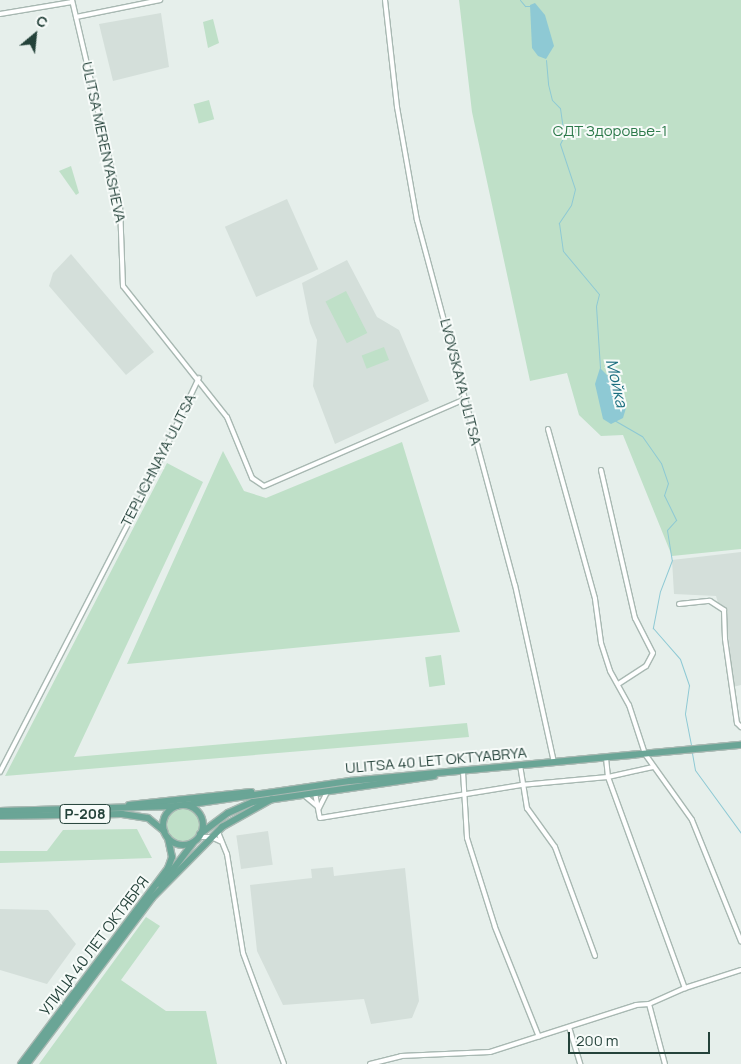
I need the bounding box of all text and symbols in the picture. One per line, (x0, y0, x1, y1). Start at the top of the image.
north arrow (10, 10, 60, 60)
text: С (33, 10, 51, 32)
street label: ULITSA MERENYASHEVA (78, 60, 130, 224)
park label: СДТ Здоровье-1 (553, 122, 667, 140)
street label: LVOVSKAYA ULITSA (437, 317, 485, 447)
water label: Мойка (602, 357, 632, 409)
street label: TEPLICHNAYA ULITSA (117, 391, 199, 529)
street label: ULITSA 40 LET OKTYABRYA (344, 743, 528, 777)
road number: Р-208 (59, 802, 111, 826)
street label: УЛИЦА 40 ЛЕТ ОКТЯБРЯ (36, 873, 152, 1019)
scale bar (571, 1022, 714, 1054)
text: 200 m (576, 1030, 619, 1051)

